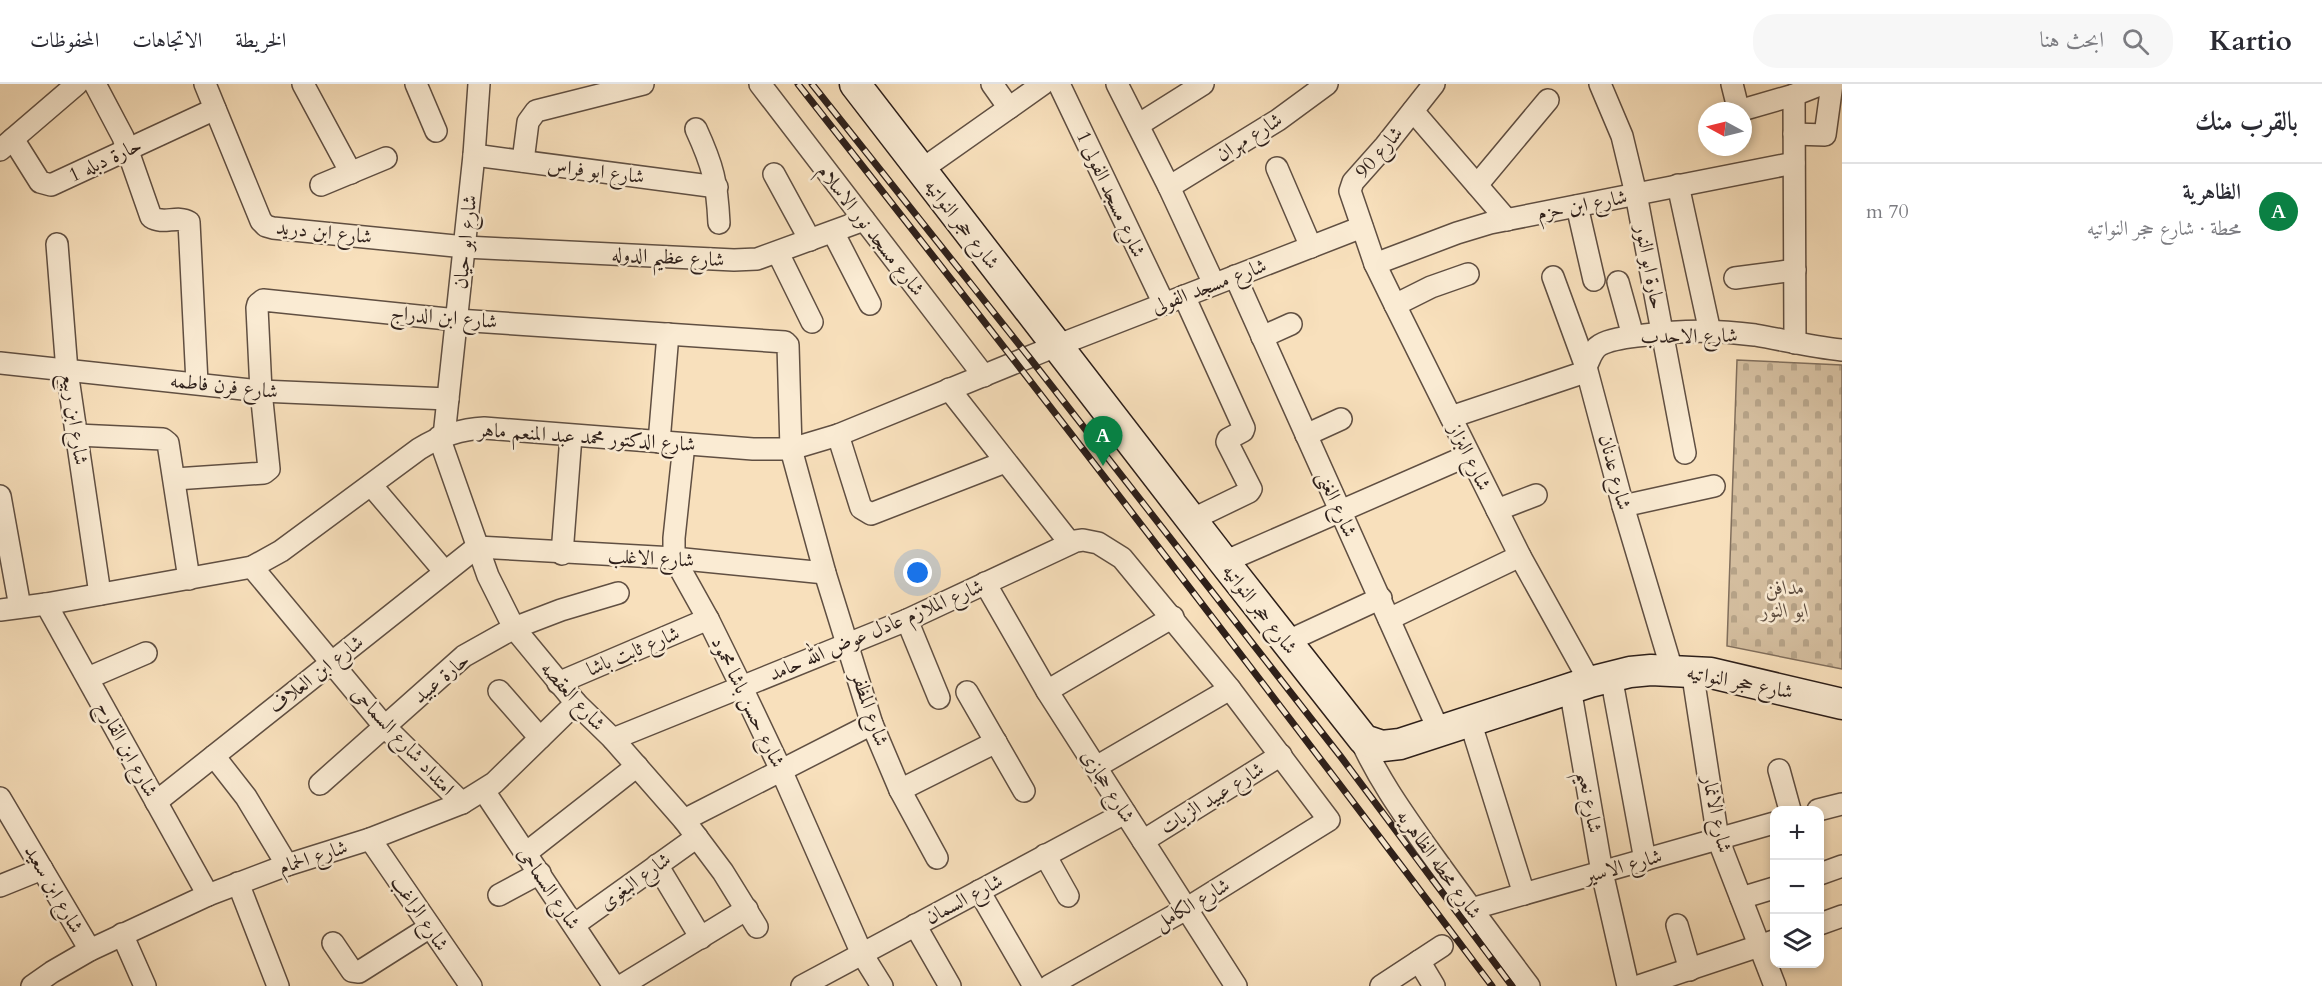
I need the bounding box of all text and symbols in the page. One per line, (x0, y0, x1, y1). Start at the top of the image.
search box (1753, 14, 2173, 68)
text: Kartio (2209, 22, 2292, 60)
text: ابحث هنا (2039, 25, 2104, 55)
icon: search (2119, 25, 2152, 58)
text: المحفوظات (30, 26, 99, 55)
text: الاتجاهات (132, 26, 202, 55)
text: الخريطة (235, 26, 286, 55)
north arrow (1698, 102, 1752, 156)
text: بالقرب منك (2195, 104, 2298, 139)
street label: شارع مهران (1211, 106, 1289, 171)
street label: شارع 90 (1349, 120, 1412, 186)
street label: شارع مسجد الفولى 1 (1066, 126, 1152, 263)
street label: حارة دبله 1 (64, 131, 146, 189)
street label: شارع ابو فراس (546, 152, 646, 194)
street label: شارع مسجد نور الاسلام (808, 159, 931, 304)
street label: شارع حجر النواتيه (915, 173, 1006, 277)
text: الظاهرية (2183, 177, 2241, 207)
street label: شارع ابن حزم (1535, 183, 1630, 231)
street label: شارع ابو حيان (447, 194, 487, 291)
text: 70 m (1866, 198, 1909, 225)
text: A (2271, 198, 2286, 225)
street label: شارع ابن دريد (274, 214, 373, 254)
text: محطة · شارع حجر النواتيه (2087, 215, 2241, 242)
street label: حارة ابو النور (1628, 221, 1671, 312)
street label: شارع عظيم الدوله (611, 241, 725, 279)
street label: شارع مسجد الفولى (1148, 252, 1272, 324)
street label: شارع ابن الدراج (389, 299, 499, 339)
street label: شارع الاحدب (1640, 322, 1738, 354)
street label: شارع فرن فاطمه (168, 367, 279, 409)
street label: شارع ابن ربيع (51, 371, 95, 467)
street label: شارع الدكتور محمد عبد المنعم ماهر (475, 416, 697, 463)
pin: A (1084, 416, 1122, 466)
street label: شارع البزاز (1438, 417, 1498, 497)
street label: شارع عدنان (1588, 431, 1638, 514)
street label: شارع الغنى (1307, 467, 1364, 543)
street label: شارع الاغلب (607, 542, 695, 578)
your location (903, 558, 932, 587)
street label: شارع حجر النواتيه (1213, 558, 1304, 662)
street label: شارع الملازم عادل عوض الله حامد (764, 571, 989, 691)
park label: مدافن ابو النور (1759, 574, 1809, 624)
street label: شارع ثابت باشا (582, 619, 685, 686)
street label: شارع ابن العلاف (263, 628, 371, 723)
street label: شارع حسن باشا محمود (701, 632, 791, 774)
street label: حارة عبيد (407, 646, 475, 710)
street label: شارع العقصه (532, 655, 611, 739)
street label: شارع حجر النواتيه (1684, 658, 1795, 709)
street label: شارع المظفر (840, 666, 895, 751)
street label: امتداد شارع السماحى (342, 681, 461, 804)
street label: شارع ابن القارح (86, 696, 164, 804)
street label: شارع حجازى (1071, 744, 1141, 830)
street label: شارع عبيد الزيات (1155, 755, 1271, 844)
street label: شارع نعيم (1565, 769, 1609, 836)
street label: شارع الانمار (1691, 771, 1738, 856)
street label: شارع محطه الظاهريه (1387, 804, 1488, 927)
map controls (1770, 806, 1824, 968)
button: + (1770, 806, 1824, 860)
street label: شارع الحمام (275, 833, 352, 885)
street label: شارع ابن سعيد (14, 840, 90, 940)
street label: شارع السماحى (508, 841, 587, 937)
street label: شارع الاسير (1579, 842, 1666, 894)
street label: شارع البغوى (594, 846, 679, 919)
button: − (1770, 860, 1824, 914)
street label: شارع السمان (920, 867, 1010, 934)
street label: شارع الراغب (381, 870, 455, 958)
street label: شارع الكامل (1149, 872, 1237, 940)
button: layers (1770, 914, 1824, 968)

